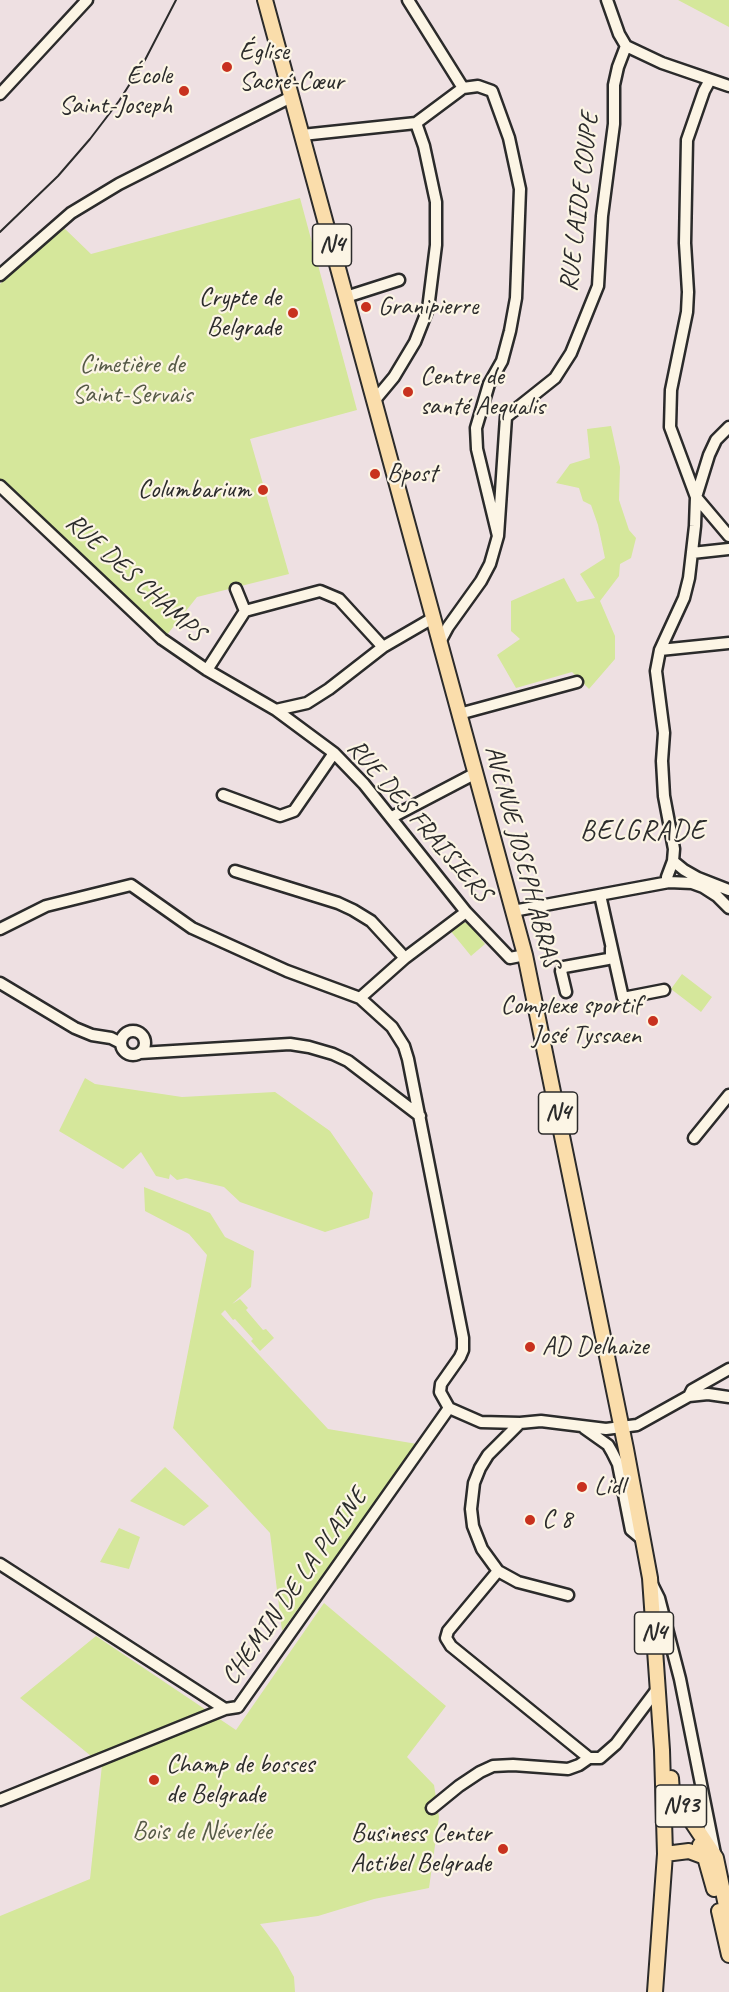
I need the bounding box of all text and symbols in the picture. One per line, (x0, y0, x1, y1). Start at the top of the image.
place label: Église Sacré-Cœur (239, 36, 344, 98)
place label: École Saint-Joseph (59, 60, 172, 122)
marker: Église Sacré-Cœur (220, 60, 234, 74)
marker: École Saint-Joseph (177, 84, 191, 98)
street label: RUE LAIDE COUPE (554, 111, 606, 293)
road number: N4 (312, 224, 352, 266)
place label: Crypte de Belgrade (199, 282, 281, 344)
place label: Granipierre (378, 291, 478, 323)
marker: Granipierre (359, 300, 373, 314)
marker: Crypte de Belgrade (286, 306, 300, 320)
park label: Cimetière de Saint-Servais (72, 349, 192, 410)
place label: Centre de santé Aequalis (420, 361, 545, 422)
marker: Centre de santé Aequalis (401, 385, 415, 399)
place label: Bpost (387, 458, 437, 490)
marker: Bpost (368, 467, 382, 481)
place label: Columbarium (138, 474, 251, 506)
marker: Columbarium (256, 483, 270, 497)
street label: RUE DES CHAMPS (59, 507, 211, 649)
street label: RUE DES FRAISIERS (340, 733, 498, 909)
street label: AVENUE JOSEPH ABRAS (477, 742, 567, 972)
district label: BELGRADE (579, 815, 707, 849)
place label: Complexe sportif José Tyssaen (500, 990, 641, 1052)
marker: Complexe sportif José Tyssaen (646, 1014, 660, 1028)
road number: N4 (538, 1092, 578, 1134)
place label: AD Delhaize (542, 1331, 648, 1363)
marker: AD Delhaize (523, 1340, 537, 1354)
place label: Lidl (594, 1471, 625, 1503)
marker: Lidl (575, 1480, 589, 1494)
street label: CHEMIN DE LA PLAINE (215, 1483, 375, 1691)
place label: C 8 (542, 1504, 572, 1536)
marker: C 8 (523, 1513, 537, 1527)
road number: N4 (634, 1612, 674, 1654)
place label: Champ de bosses de Belgrade (166, 1749, 314, 1810)
marker: Champ de bosses de Belgrade (147, 1773, 161, 1787)
road number: N93 (656, 1785, 706, 1827)
park label: Bois de Néverlée (132, 1816, 272, 1848)
place label: Business Center Actibel Belgrade (350, 1818, 491, 1880)
marker: Business Center Actibel Belgrade (496, 1842, 510, 1856)

